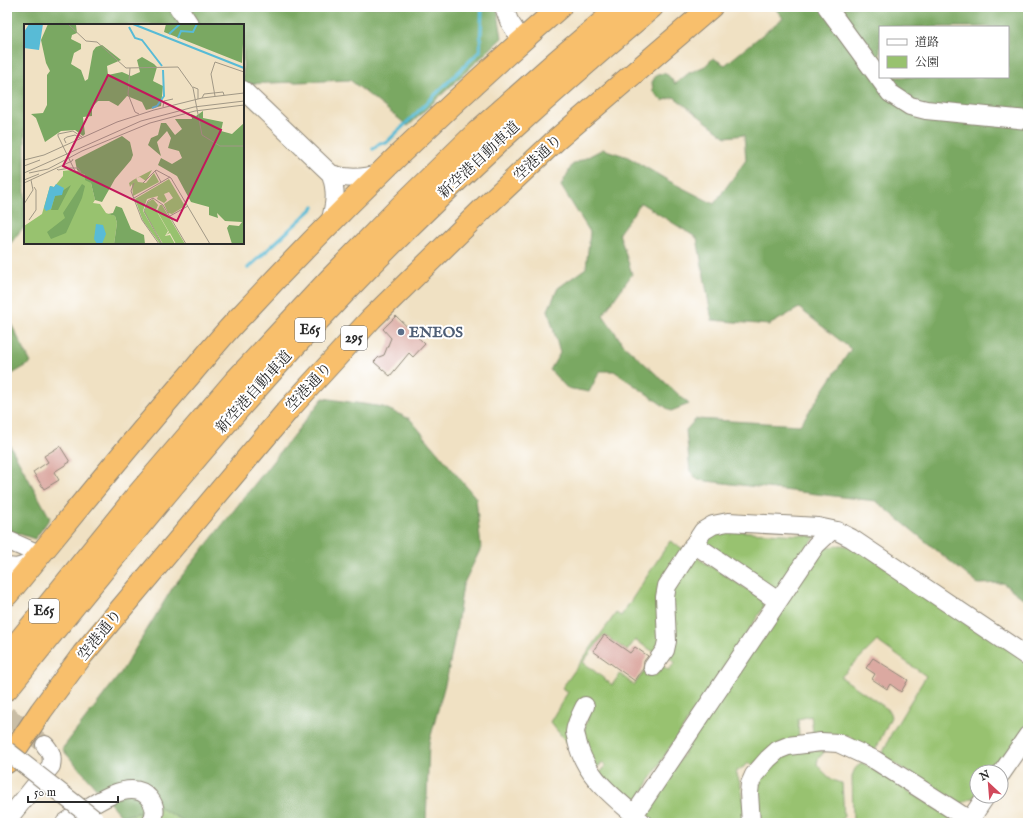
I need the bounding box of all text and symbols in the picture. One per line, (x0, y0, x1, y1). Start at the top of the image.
inset map (24, 24, 244, 244)
legend (879, 26, 1009, 78)
text: 道路 (915, 35, 939, 50)
text: 公園 (915, 55, 939, 70)
street label: 新空港自動車道 (434, 117, 524, 203)
street label: 空港通り (510, 131, 566, 185)
road number: E65 (295, 318, 325, 342)
place label: ENEOS (409, 323, 463, 342)
road number: 295 (341, 326, 367, 350)
marker: ENEOS (396, 327, 406, 337)
street label: 新空港自動車道 (212, 347, 296, 437)
street label: 空港通り (282, 359, 336, 415)
road number: E65 (29, 599, 59, 623)
street label: 空港通り (74, 606, 126, 664)
north arrow (969, 764, 1009, 804)
text: N (977, 767, 993, 785)
scale bar (28, 778, 118, 804)
text: 50 m (34, 785, 56, 800)

